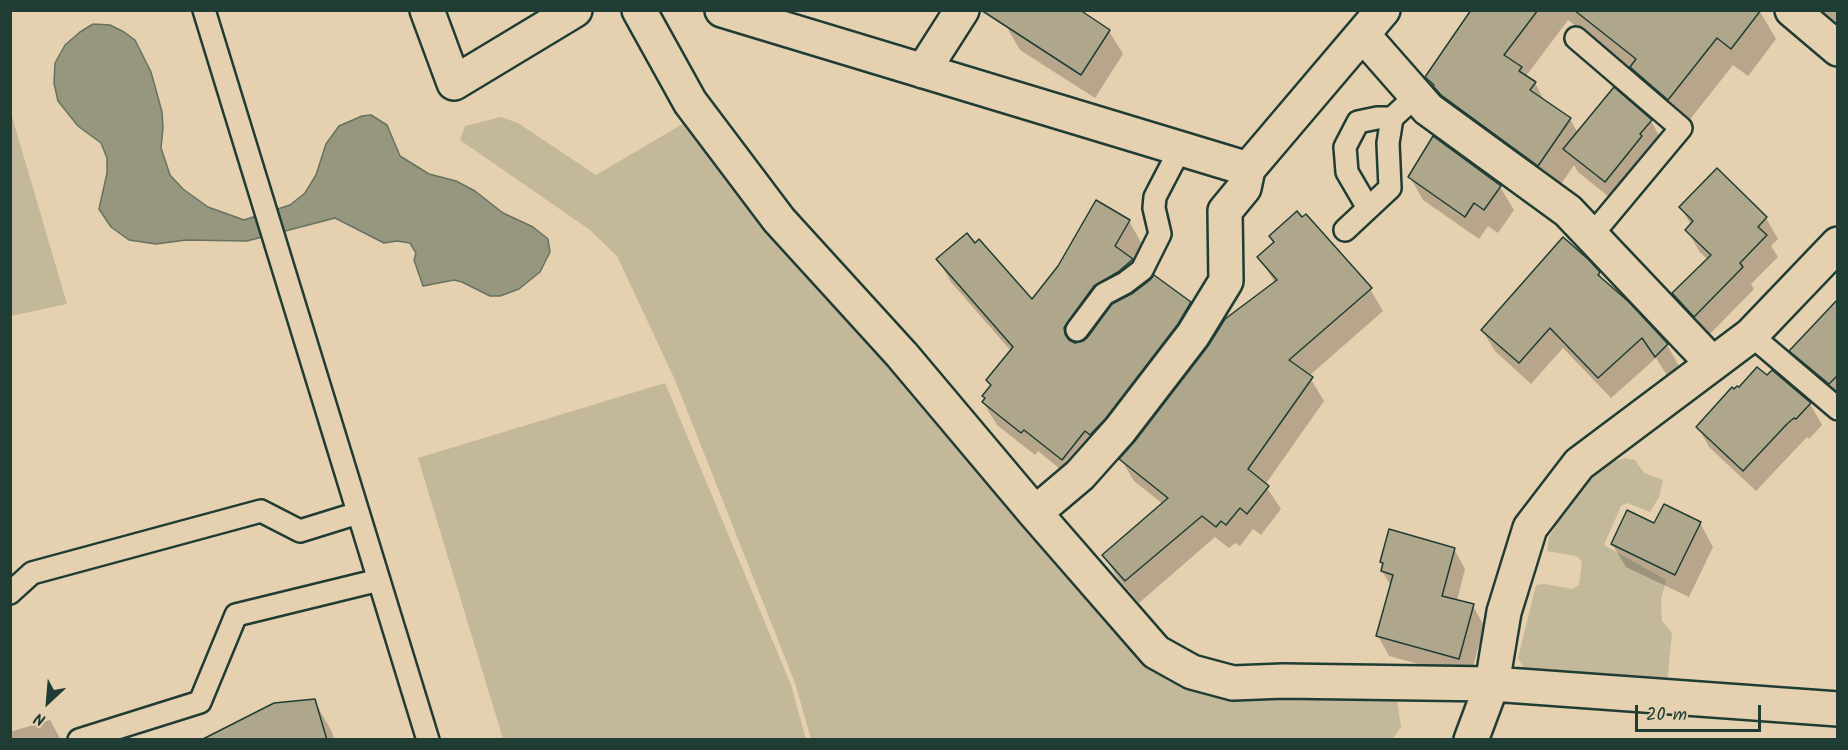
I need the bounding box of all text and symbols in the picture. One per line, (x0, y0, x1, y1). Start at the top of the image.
north arrow (18, 672, 78, 732)
scale bar (1638, 693, 1764, 731)
text: 20 m (1646, 701, 1687, 730)
text: N (30, 705, 50, 732)

